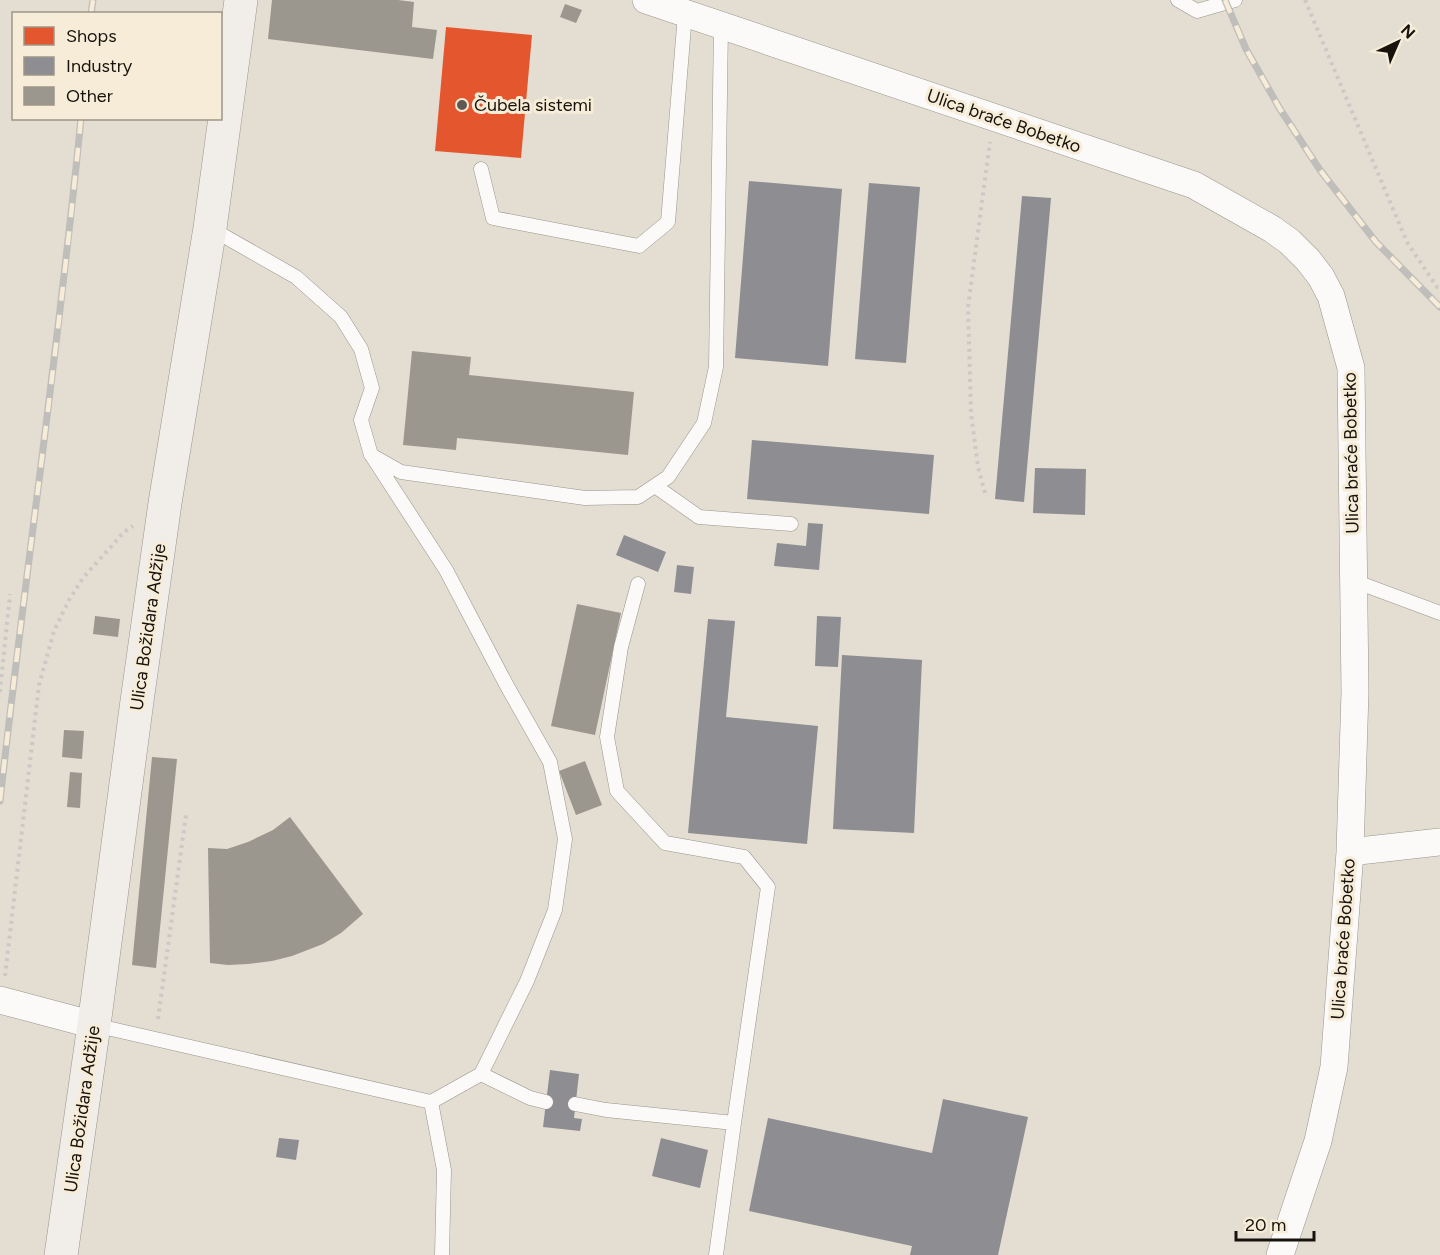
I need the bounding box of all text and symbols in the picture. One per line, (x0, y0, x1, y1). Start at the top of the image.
legend (12, 12, 222, 120)
north arrow (1368, 12, 1428, 72)
text: N (1397, 20, 1419, 43)
text: Shops (66, 25, 117, 47)
text: Industry (66, 55, 133, 77)
street label: Ulica braće Bobetko (924, 84, 1084, 158)
text: Other (66, 85, 113, 107)
place label: Čubela sistemi (474, 94, 592, 116)
marker: Čubela sistemi (455, 98, 469, 112)
street label: Ulica braće Bobetko (1339, 372, 1363, 534)
street label: Ulica Božidara Adžije (125, 542, 171, 712)
street label: Ulica braće Bobetko (1326, 858, 1360, 1020)
street label: Ulica Božidara Adžije (59, 1024, 105, 1194)
scale bar (1236, 1204, 1314, 1242)
text: 20 m (1245, 1214, 1286, 1236)

